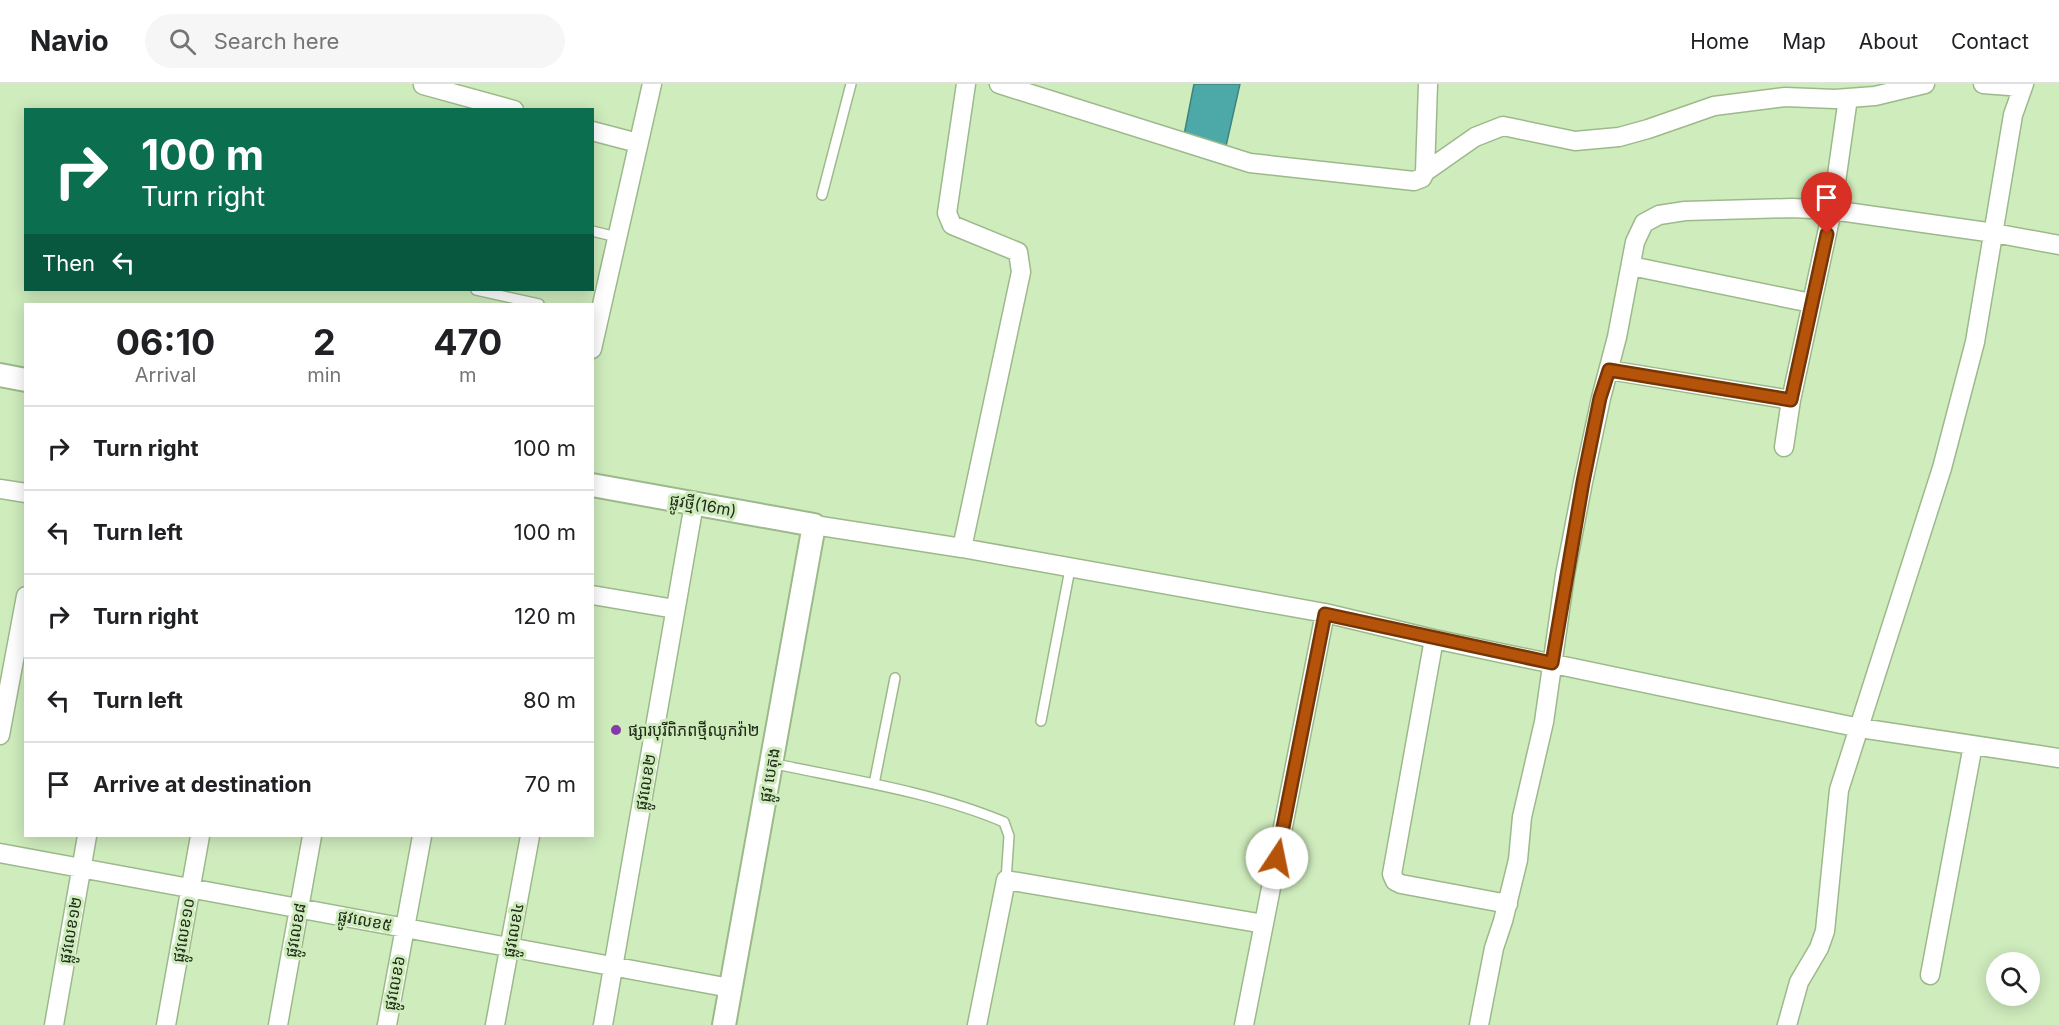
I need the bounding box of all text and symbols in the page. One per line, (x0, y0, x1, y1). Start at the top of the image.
search box (145, 14, 565, 68)
text: Navio (30, 24, 109, 58)
icon: search (166, 25, 199, 58)
text: Search here (214, 28, 339, 54)
text: Home (1690, 29, 1749, 54)
text: Map (1782, 29, 1826, 54)
text: About (1859, 29, 1918, 54)
text: Contact (1951, 29, 2029, 54)
text: 100 m (141, 129, 264, 180)
icon: right (42, 132, 120, 210)
pin (1801, 172, 1852, 234)
text: Turn right (141, 180, 265, 213)
icon: arrive (1810, 181, 1843, 214)
icon: left (107, 246, 140, 279)
text: Then (42, 250, 95, 276)
text: 06:10 (116, 320, 215, 364)
text: 2 (313, 320, 336, 364)
text: 470 (433, 320, 502, 364)
text: Arrival (135, 363, 196, 387)
text: min (307, 363, 341, 387)
text: m (459, 363, 476, 387)
icon: right (42, 432, 75, 465)
text: Turn right (93, 435, 199, 461)
text: 100 m (514, 435, 576, 461)
street label: ផ្លូវថ្មី(16m) (667, 489, 738, 525)
icon: left (42, 516, 75, 549)
text: Turn left (93, 519, 183, 545)
text: 100 m (514, 519, 576, 545)
icon: right (42, 600, 75, 633)
text: Turn right (93, 603, 199, 629)
text: 120 m (514, 603, 576, 629)
icon: left (42, 684, 75, 717)
text: Turn left (93, 687, 183, 713)
text: 80 m (523, 687, 576, 713)
place label: ផ្សារបុរីពិភពថ្មីឈូកវ៉ា២ (628, 720, 760, 741)
marker: ផ្សារបុរីពិភពថ្មីឈូកវ៉ា២ (609, 723, 623, 737)
street label: ផ្លូវ បេតុង (754, 746, 788, 805)
street label: ផ្លូវលេខ២ (630, 752, 664, 813)
icon: arrive (42, 768, 75, 801)
text: Arrive at destination (93, 771, 312, 797)
text: 70 m (525, 771, 576, 797)
position arrow (1245, 826, 1309, 890)
street label: ផ្លូវលេខ១២ (54, 895, 90, 966)
street label: ផ្លូវលេខ១០ (167, 896, 203, 965)
street label: ផ្លូវលេខ៨ (280, 901, 314, 960)
street label: ផ្លូវលេខ៤ (498, 901, 532, 960)
street label: ផ្លូវលេខ៥ (335, 905, 394, 940)
map controls (1986, 952, 2040, 1006)
button: search (1986, 952, 2040, 1006)
street label: ផ្លូវលេខ៦ (379, 954, 414, 1013)

